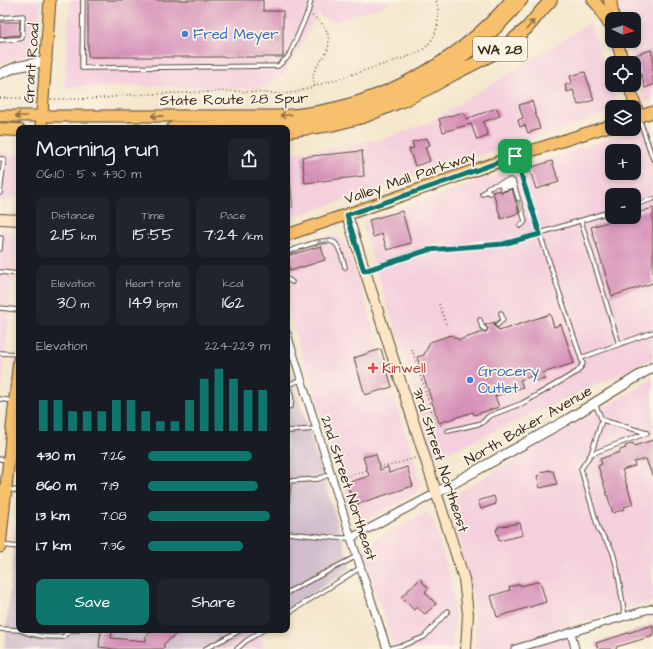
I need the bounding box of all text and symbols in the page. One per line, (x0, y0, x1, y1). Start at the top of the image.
north arrow (605, 12, 641, 48)
map controls (605, 12, 641, 224)
one-way arrow (525, 19, 534, 30)
street label: Grant Road (18, 22, 45, 104)
place label: Fred Meyer (193, 24, 279, 46)
marker: Fred Meyer (180, 29, 190, 39)
road number: WA 28 (473, 37, 527, 61)
button: locate (605, 56, 641, 92)
street label: State Route 28 Spur (160, 88, 309, 111)
button: layers (605, 100, 641, 136)
one-way arrow (15, 112, 28, 120)
one-way arrow (151, 112, 164, 120)
one-way arrow (280, 112, 293, 119)
text: Morning run (36, 134, 159, 165)
button: share (228, 138, 270, 180)
pin (498, 139, 532, 173)
button: + (605, 144, 641, 180)
street label: Valley Mall Parkway (342, 145, 479, 211)
icon: arrive (504, 145, 526, 167)
text: 06:10 · 5 × 430 m (36, 165, 141, 183)
button: − (605, 188, 641, 224)
one-way arrow (516, 198, 523, 211)
text: Distance (52, 208, 94, 223)
text: Time (141, 208, 165, 223)
text: Pace (220, 208, 246, 223)
text: 2.15 (50, 223, 76, 247)
text: 15:55 (132, 223, 174, 247)
text: 7:24 (203, 223, 238, 247)
text: km (76, 229, 96, 244)
text: /km (238, 229, 263, 244)
one-way arrow (317, 238, 330, 245)
text: Elevation (51, 276, 95, 291)
text: Heart rate (125, 276, 181, 291)
text: kcal (222, 276, 244, 291)
text: 30 (57, 291, 76, 315)
text: 149 (129, 291, 152, 315)
text: 162 (222, 291, 244, 315)
text: m (76, 297, 89, 312)
text: bpm (152, 297, 177, 312)
text: Elevation (36, 337, 87, 355)
text: 224–229 m (205, 337, 270, 355)
place label: Kinwell (382, 358, 426, 379)
place label: Grocery Outlet (478, 361, 539, 399)
marker: Kinwell (367, 362, 379, 374)
marker: Grocery Outlet (465, 375, 475, 385)
street label: North Baker Avenue (461, 380, 596, 471)
street label: 3rd Street Northeast (407, 385, 474, 535)
street label: 2nd Street Northeast (315, 413, 382, 563)
text: 430 m (36, 447, 75, 465)
text: 7:26 (100, 447, 126, 465)
text: 860 m (36, 477, 76, 495)
text: 7:19 (100, 477, 119, 495)
text: 1.3 km (36, 507, 69, 525)
text: 7:08 (100, 507, 127, 525)
text: 1.7 km (36, 537, 71, 555)
text: 7:36 (100, 537, 125, 555)
button: Save (36, 579, 149, 625)
button: Share (157, 579, 270, 625)

